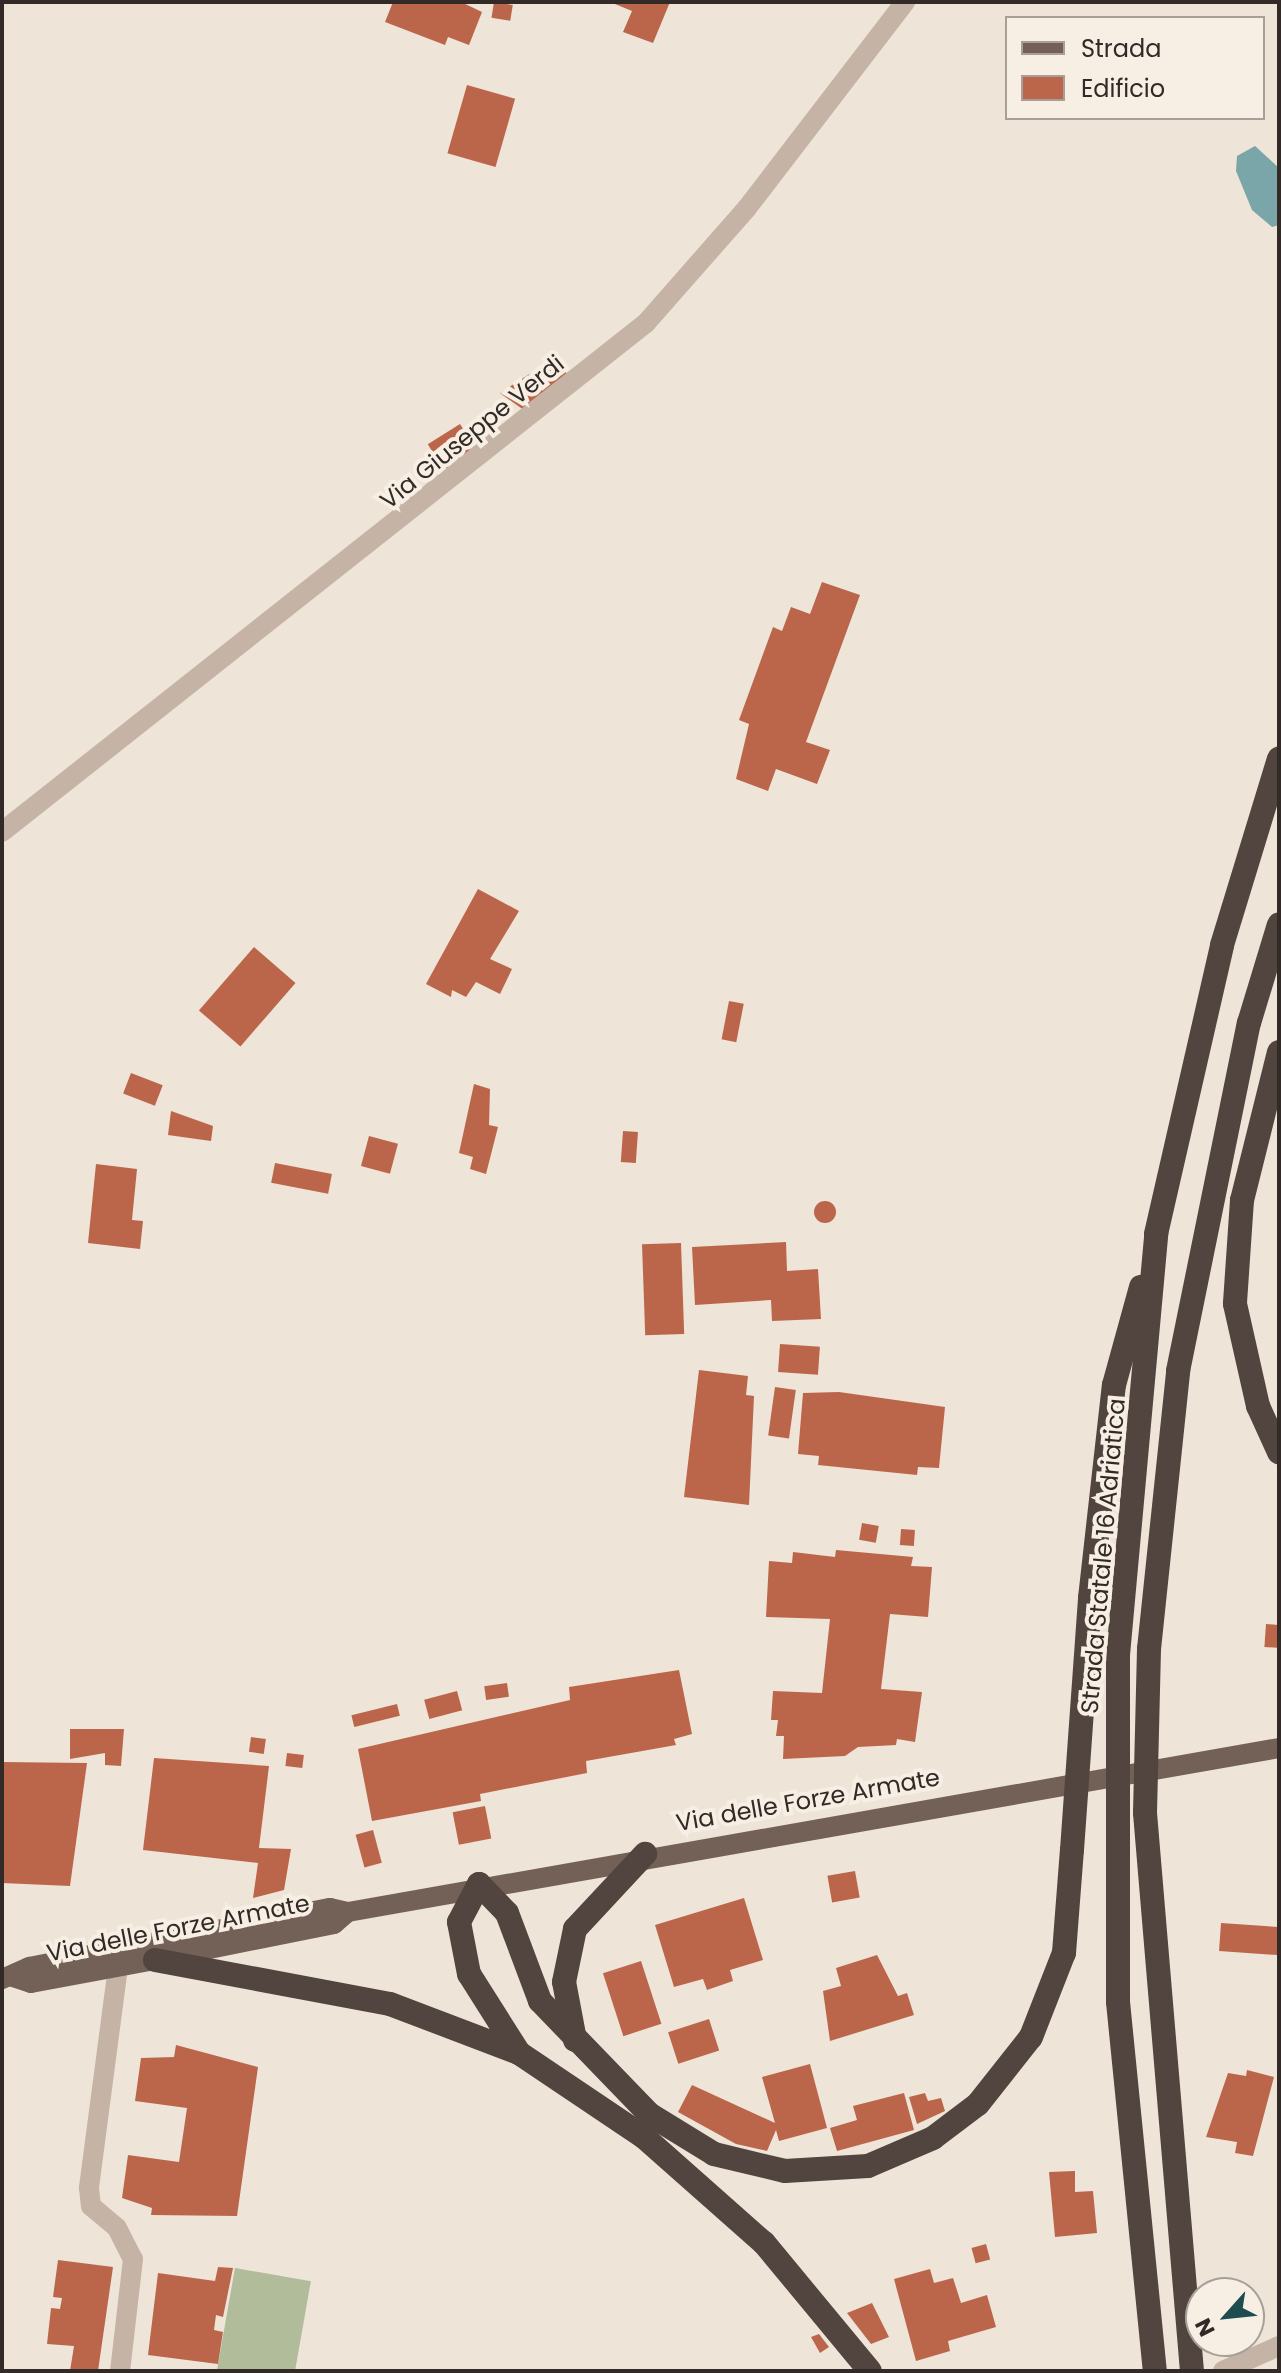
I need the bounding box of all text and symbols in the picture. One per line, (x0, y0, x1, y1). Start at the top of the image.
legend (1005, 16, 1265, 120)
text: Strada (1081, 32, 1161, 65)
text: Edificio (1081, 72, 1165, 105)
street label: Via Giuseppe Verdi (374, 349, 570, 515)
street label: Strada Statale 16 Adriatica (1075, 1397, 1131, 1715)
street label: Via delle Forze Armate (674, 1763, 942, 1837)
street label: Via delle Forze Armate (44, 1888, 312, 1968)
north arrow (1185, 2277, 1265, 2357)
text: N (1187, 2313, 1223, 2342)

